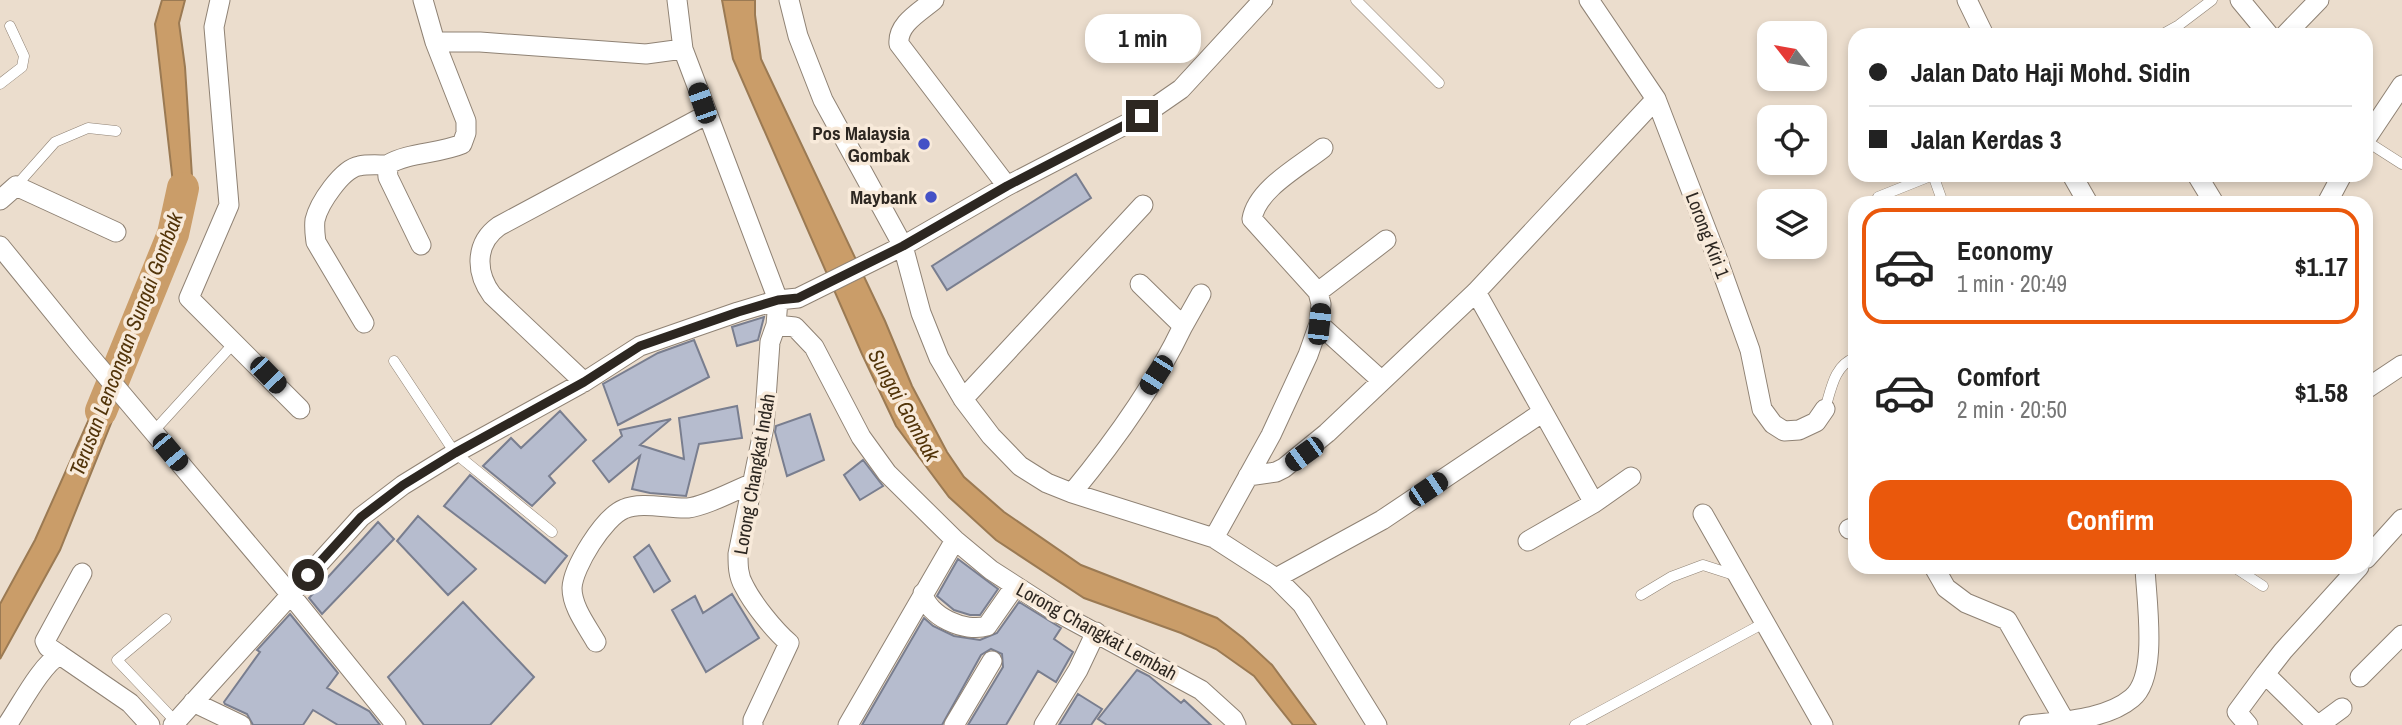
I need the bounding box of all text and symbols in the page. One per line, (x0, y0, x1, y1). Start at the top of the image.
callout: 1 min (1084, 15, 1200, 64)
north arrow (1757, 21, 1827, 91)
map controls (1757, 21, 1827, 259)
text: 1 min (1118, 23, 1168, 54)
text: Jalan Dato Haji Mohd. Sidin (1911, 55, 2191, 90)
car (686, 80, 719, 126)
route end (1126, 100, 1158, 132)
button: locate (1757, 105, 1827, 175)
place label: Pos Malaysia Gombak (812, 120, 910, 168)
text: Jalan Kerdas 3 (1911, 122, 2062, 157)
marker: Pos Malaysia Gombak (916, 136, 932, 152)
place label: Maybank (850, 184, 917, 210)
street label: Lorong Kiri 1 (1680, 188, 1736, 282)
marker: Maybank (923, 189, 939, 205)
button: layers (1757, 189, 1827, 259)
water label: Terusan Lencongan Sungai Gombak (62, 207, 190, 480)
text: Economy (1957, 233, 2053, 268)
icon: car (1873, 235, 1936, 298)
text: $1.17 (2295, 249, 2348, 284)
text: 1 min · 20:49 (1957, 268, 2067, 299)
car (1307, 302, 1332, 346)
water label: Sungai Gombak (861, 344, 948, 468)
car (1136, 352, 1177, 398)
car (246, 353, 291, 397)
text: Comfort (1957, 359, 2040, 394)
icon: car (1873, 361, 1936, 424)
text: $1.58 (2295, 375, 2348, 410)
street label: Lorong Changkat Indah (727, 392, 781, 556)
text: 2 min · 20:50 (1957, 394, 2067, 425)
car (149, 429, 192, 475)
car (1281, 433, 1328, 475)
car (1405, 469, 1452, 509)
button: Confirm (1869, 480, 2352, 560)
route start (292, 559, 324, 591)
street label: Lorong Changkat Lembah (1012, 576, 1182, 686)

